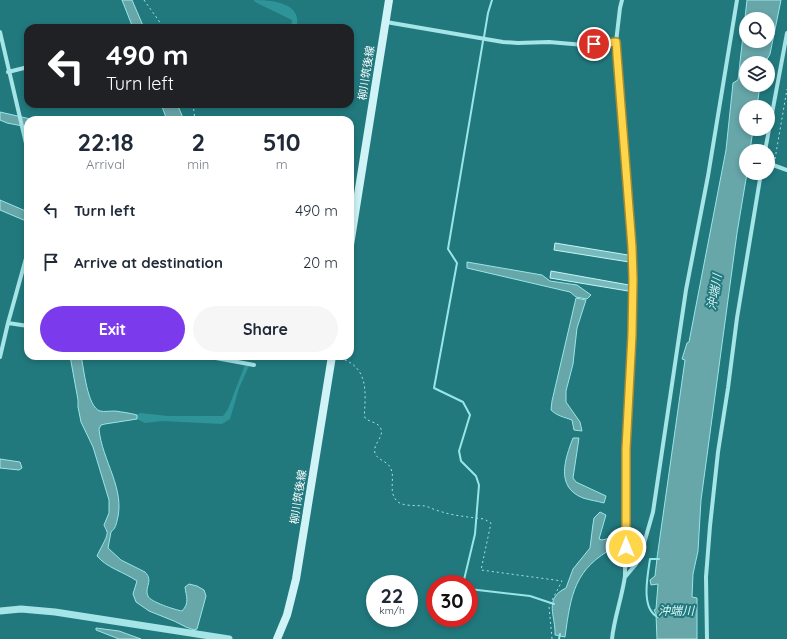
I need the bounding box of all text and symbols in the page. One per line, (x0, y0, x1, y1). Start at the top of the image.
map controls (739, 12, 775, 180)
button: search (739, 12, 775, 48)
pin (577, 27, 611, 61)
icon: arrive (583, 33, 605, 55)
text: 490 m (106, 37, 189, 72)
icon: left (40, 40, 92, 92)
street label: 柳川筑後線 (355, 45, 377, 101)
button: layers (739, 56, 775, 92)
text: Turn left (106, 72, 174, 95)
button: + (739, 100, 775, 136)
text: 22:18 (77, 127, 134, 157)
text: 2 (191, 127, 205, 157)
text: 510 (263, 127, 301, 157)
button: − (739, 144, 775, 180)
text: Arrival (86, 156, 125, 172)
text: min (187, 156, 209, 172)
text: m (276, 156, 288, 172)
icon: left (40, 199, 62, 221)
text: Turn left (74, 201, 136, 220)
text: 490 m (295, 201, 338, 220)
icon: arrive (40, 251, 62, 273)
text: Arrive at destination (74, 253, 223, 272)
text: 20 m (303, 253, 338, 272)
water label: 沖端川 (703, 271, 725, 311)
button: Exit (40, 306, 185, 352)
button: Share (193, 306, 338, 352)
street label: 柳川筑後線 (287, 469, 309, 525)
position arrow (605, 526, 647, 568)
speed limit sign: 30 (426, 575, 478, 627)
text: 22 (381, 583, 403, 608)
water label: 沖端川 (658, 603, 696, 618)
text: km/h (379, 604, 405, 617)

